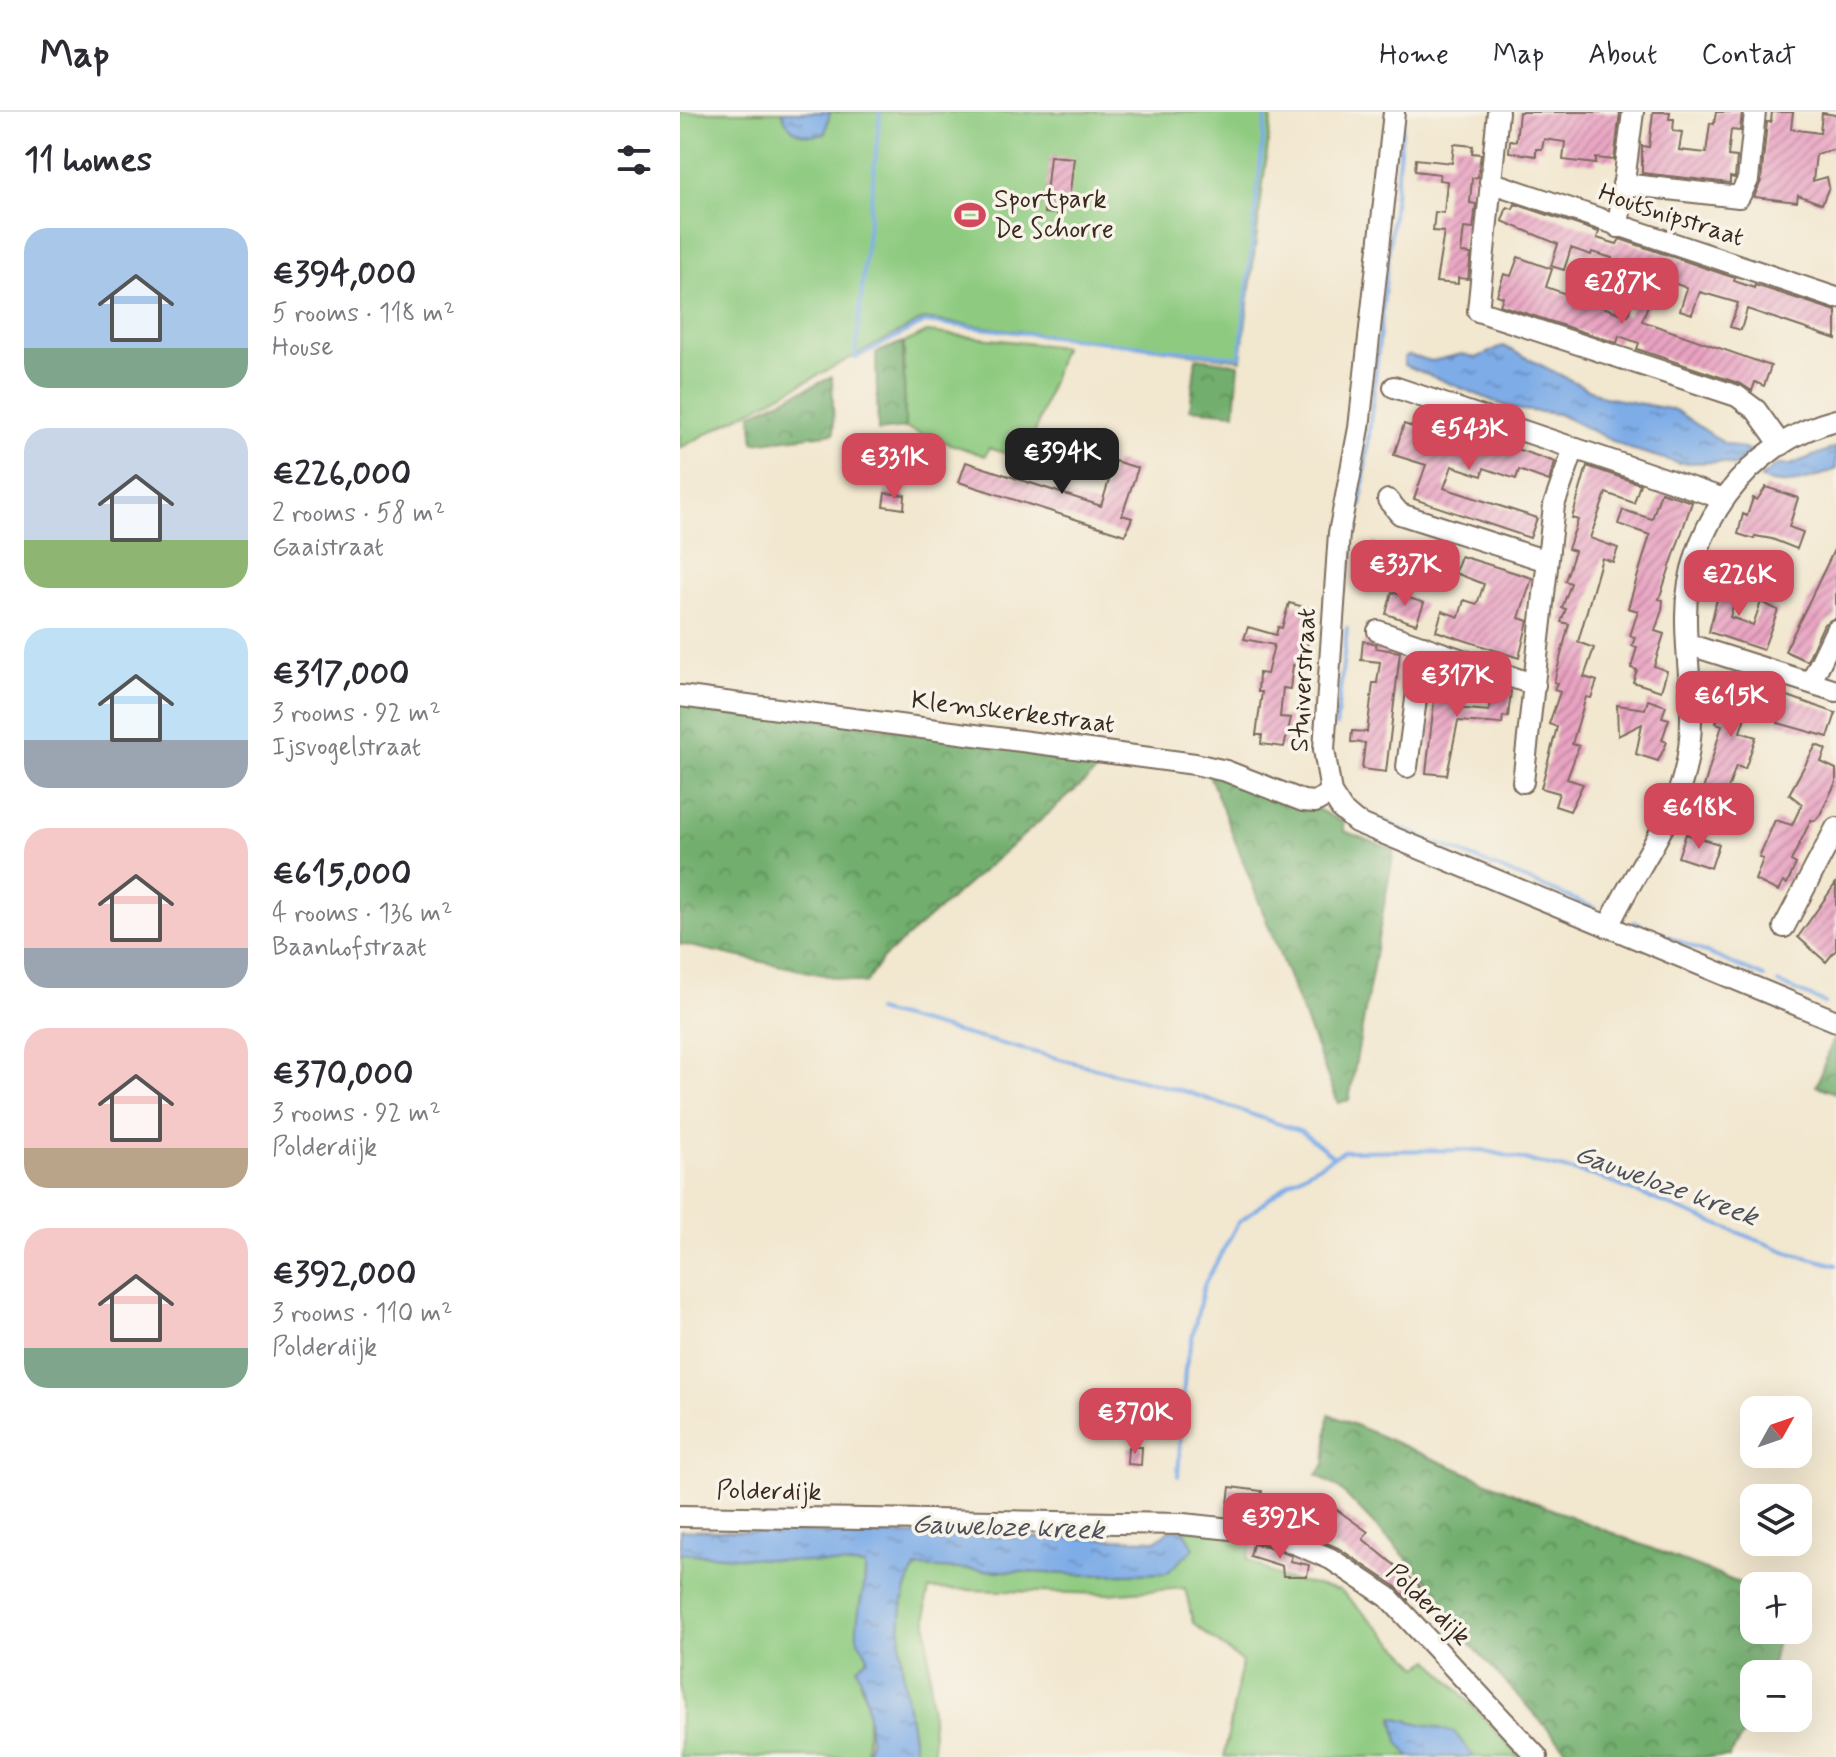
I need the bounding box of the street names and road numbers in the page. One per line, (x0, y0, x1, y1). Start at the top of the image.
street label: Houtsnipstraat (1594, 176, 1748, 256)
street label: Stuiverstraat (1283, 607, 1325, 753)
street label: Klemskerkestraat (909, 684, 1117, 742)
street label: Polderdijk (716, 1474, 822, 1510)
street label: Polderdijk (1378, 1556, 1478, 1654)

